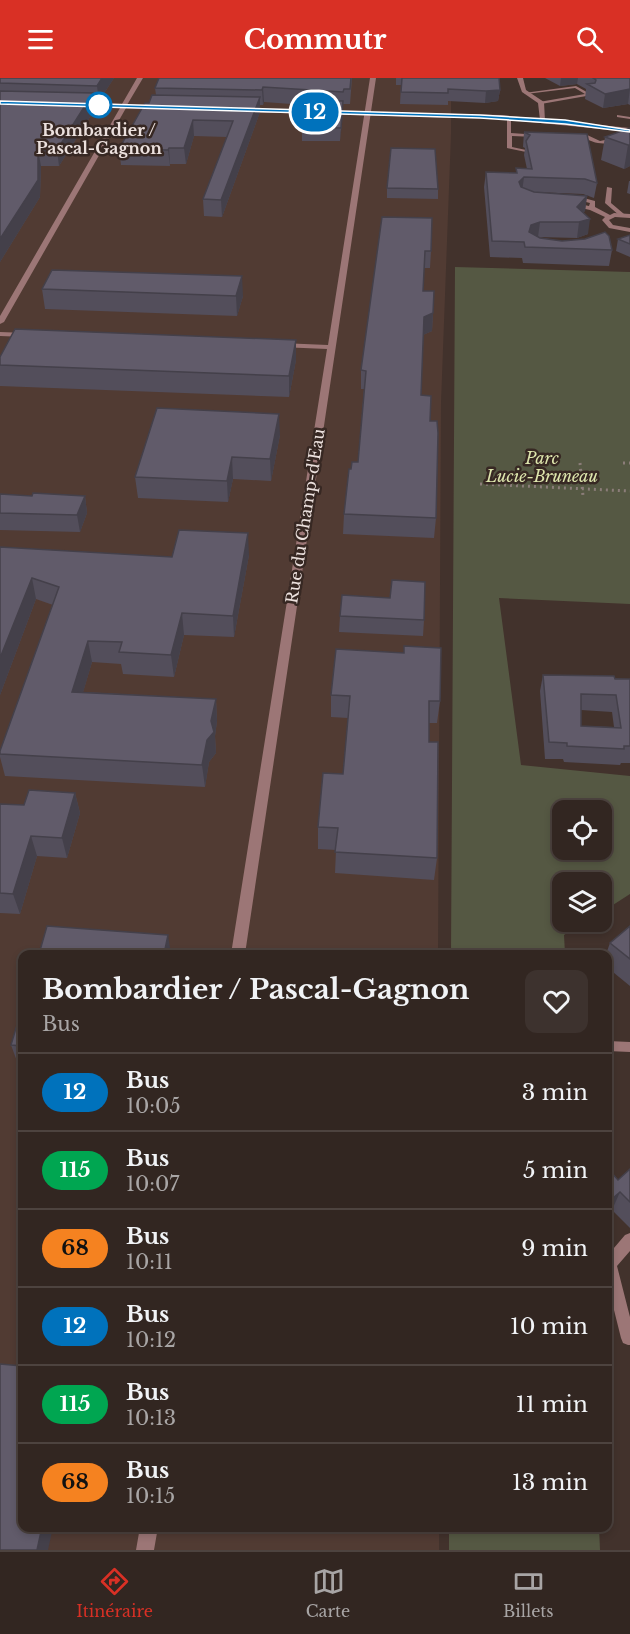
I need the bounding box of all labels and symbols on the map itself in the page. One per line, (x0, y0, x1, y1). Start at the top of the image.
marker: Bombardier / Pascal-Gagnon (86, 92, 112, 118)
line badge: 12 (288, 93, 342, 132)
place label: Bombardier / Pascal-Gagnon (36, 120, 162, 158)
street label: Rue du Champ-d'Eau (281, 427, 329, 605)
park label: Parc Lucie-Bruneau (485, 448, 598, 486)

